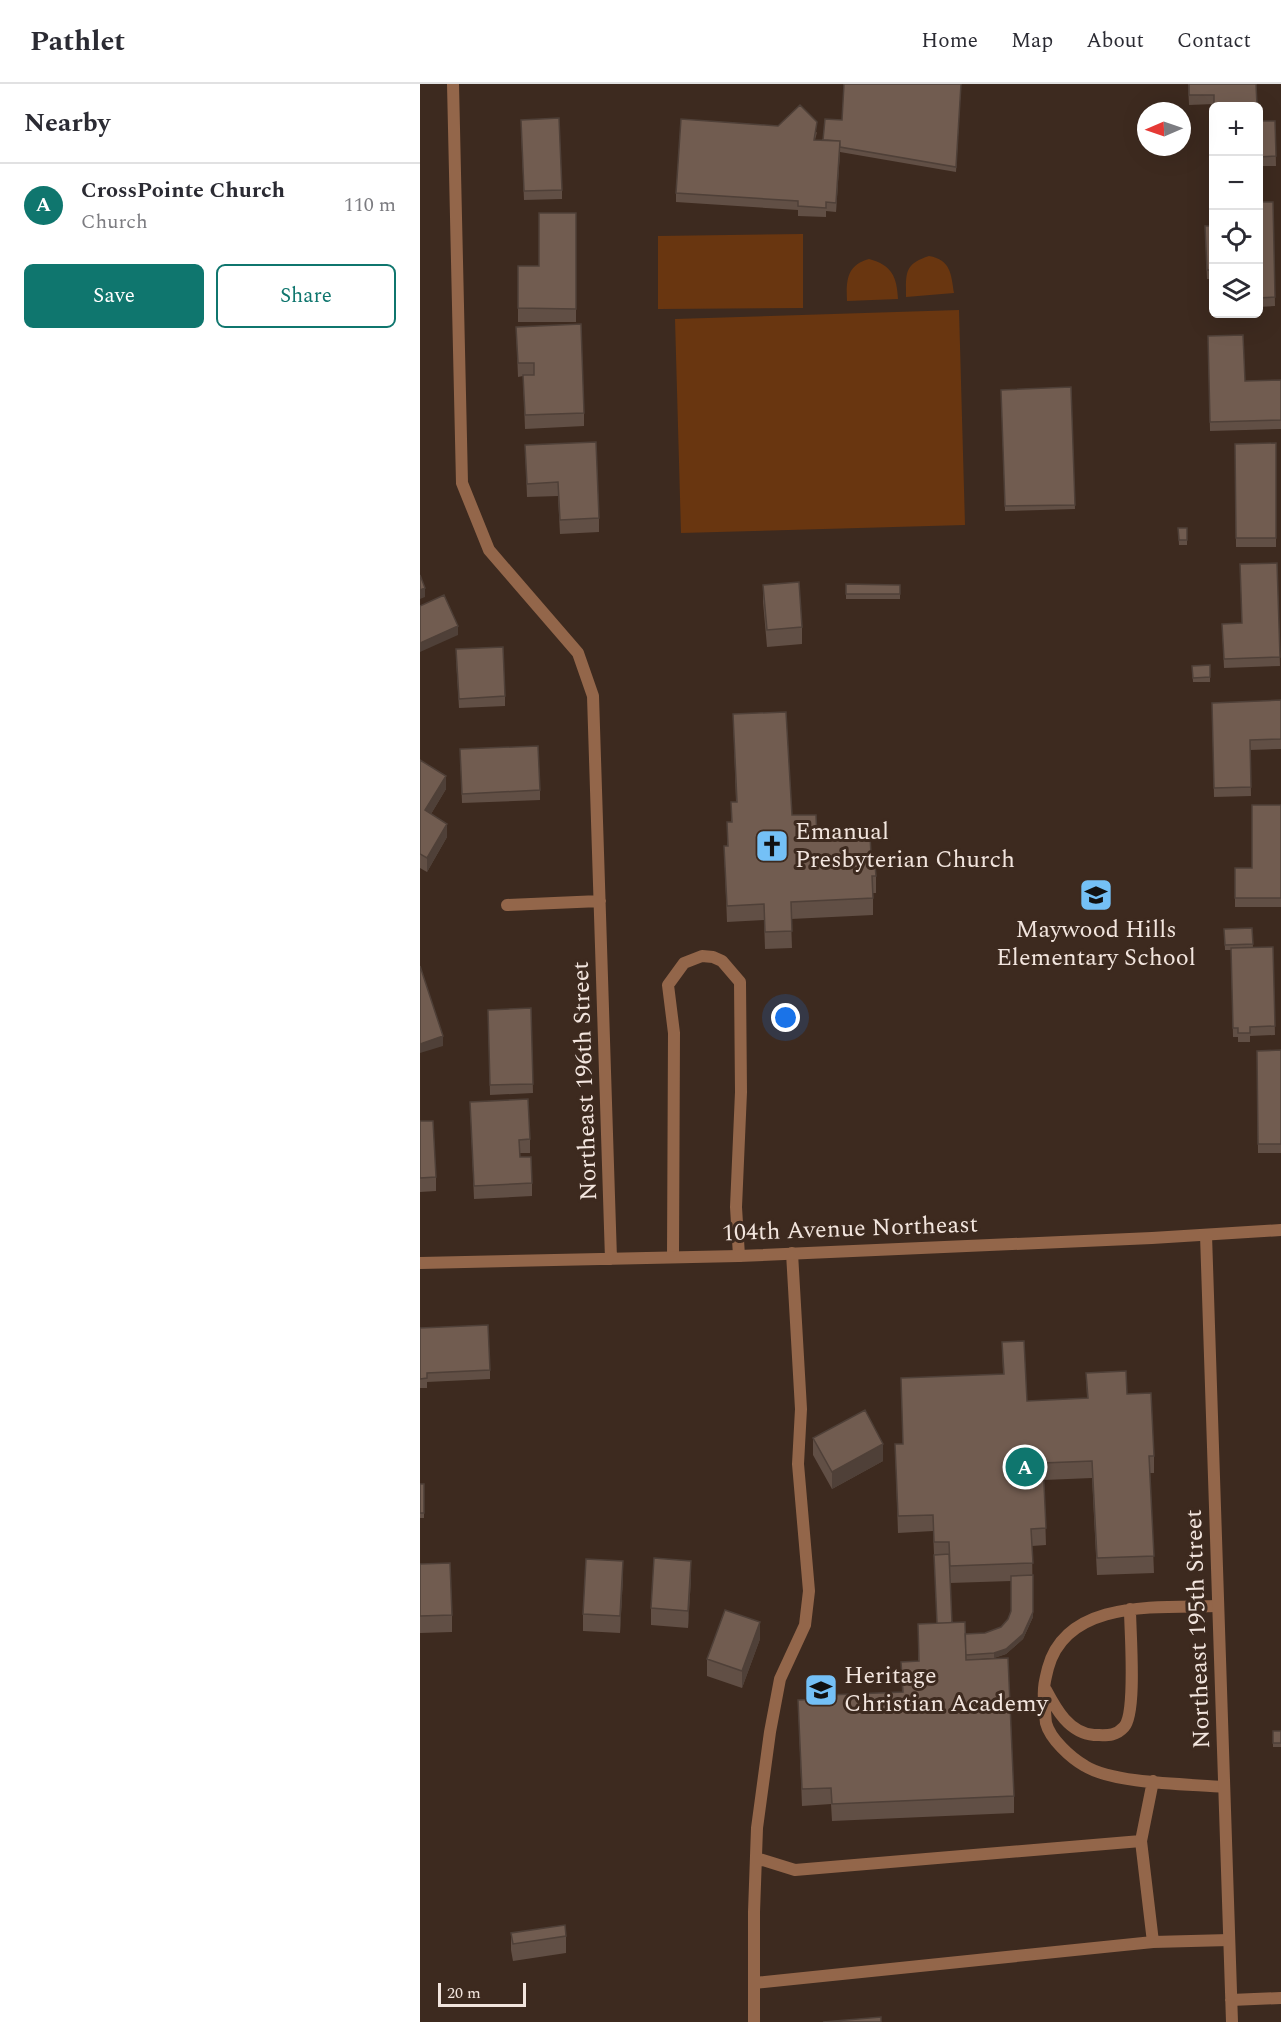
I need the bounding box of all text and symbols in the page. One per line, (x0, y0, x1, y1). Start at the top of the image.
text: Pathlet (30, 20, 125, 63)
text: Home (921, 25, 978, 57)
text: Map (1011, 25, 1053, 57)
text: About (1086, 25, 1144, 57)
text: Contact (1177, 25, 1251, 57)
north arrow (1137, 102, 1191, 156)
map controls (1209, 102, 1263, 318)
button: + (1209, 102, 1263, 156)
text: Nearby (24, 103, 110, 143)
button: − (1209, 156, 1263, 210)
text: CrossPointe Church (81, 174, 285, 207)
text: A (36, 190, 51, 220)
text: 110 m (344, 190, 396, 220)
text: Church (81, 207, 148, 237)
button: locate (1209, 210, 1263, 264)
button: Save (24, 264, 204, 328)
button: Share (216, 264, 396, 328)
button: layers (1209, 264, 1263, 318)
place label: Emanual Presbyterian Church (795, 814, 1015, 878)
church icon: Emanual Presbyterian Church (754, 828, 790, 864)
school or university icon: Maywood Hills Elementary School (1078, 877, 1114, 913)
place label: Maywood Hills Elementary School (996, 912, 1196, 976)
street label: Northeast 196th Street (563, 961, 607, 1201)
your location (771, 1003, 800, 1032)
street label: 104th Avenue Northeast (721, 1207, 979, 1251)
pin: A (1006, 1444, 1044, 1490)
street label: Northeast 195th Street (1176, 1509, 1220, 1749)
place label: Heritage Christian Academy (844, 1658, 1049, 1722)
school or university icon: Heritage Christian Academy (803, 1672, 839, 1708)
scale bar (438, 1980, 526, 2008)
text: 20 m (447, 1981, 481, 2005)

